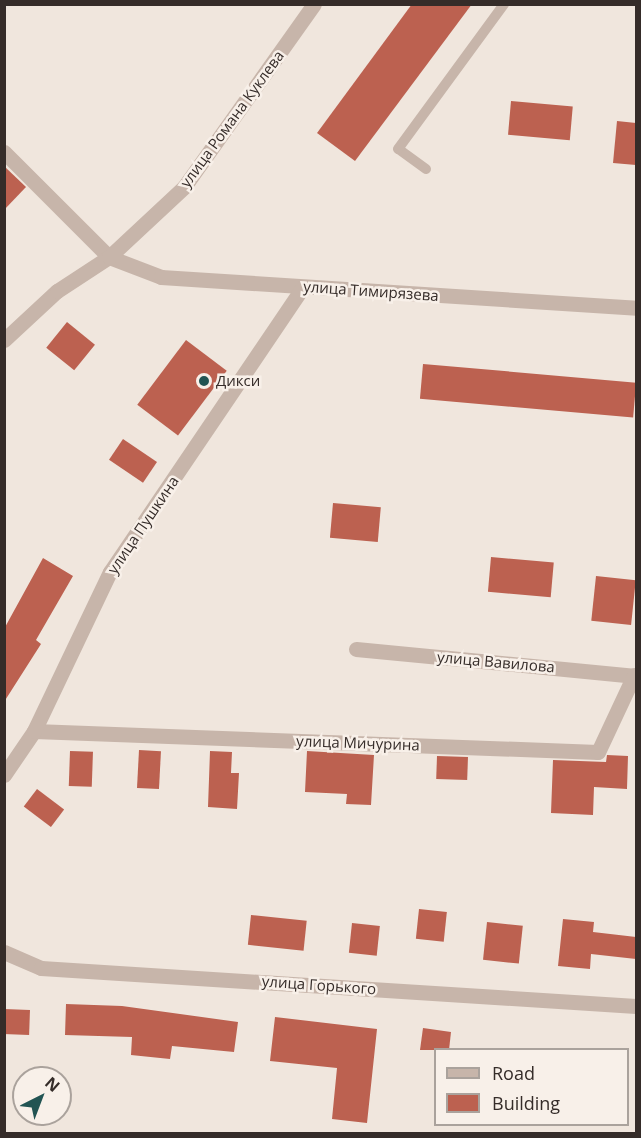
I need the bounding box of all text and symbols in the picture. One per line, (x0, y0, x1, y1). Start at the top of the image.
street label: улица Романа Куклева (176, 47, 288, 191)
street label: улица Тимирязева (303, 277, 439, 305)
place label: Дикси (216, 372, 260, 390)
marker: Дикси (197, 374, 211, 388)
street label: улица Пушкина (104, 473, 182, 577)
street label: улица Вавилова (436, 648, 556, 676)
street label: улица Мичурина (296, 732, 420, 754)
street label: улица Горького (261, 972, 377, 998)
legend (434, 1048, 629, 1126)
text: Road (492, 1061, 535, 1085)
north arrow (12, 1066, 72, 1126)
text: N (41, 1072, 65, 1097)
text: Building (492, 1091, 560, 1115)

